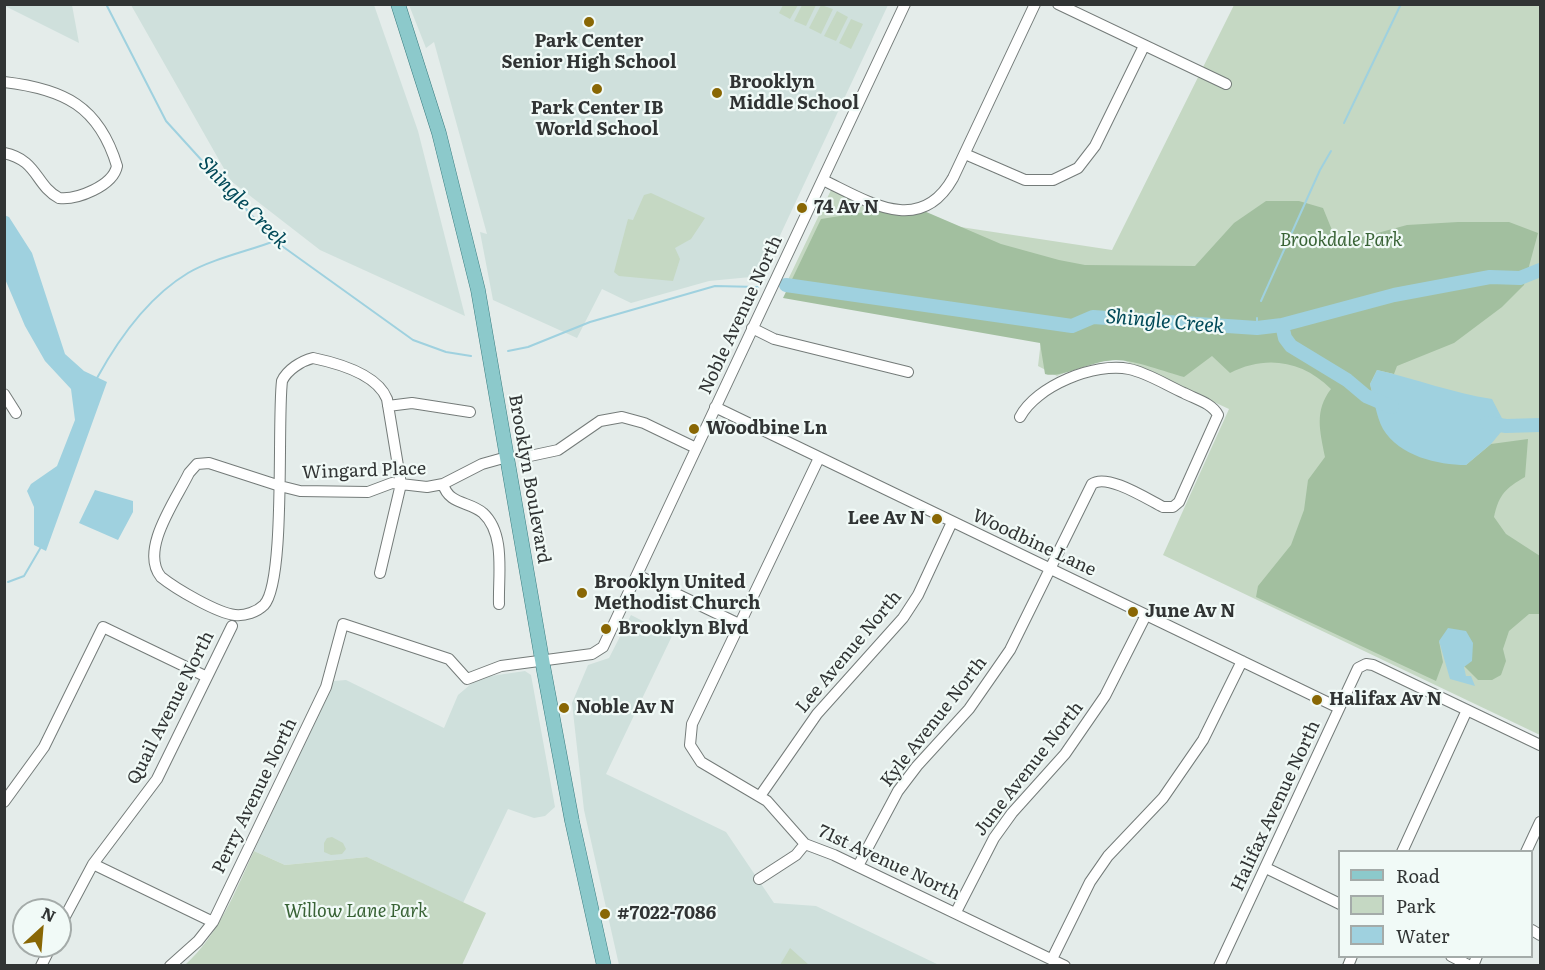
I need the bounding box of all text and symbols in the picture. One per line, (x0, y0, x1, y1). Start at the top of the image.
marker: Park Center Senior High School (582, 15, 596, 29)
place label: Park Center Senior High School (502, 31, 676, 74)
place label: Brooklyn Middle School (729, 72, 859, 115)
marker: Park Center IB World School (590, 82, 604, 96)
marker: Brooklyn Middle School (710, 86, 724, 100)
place label: Park Center IB World School (531, 98, 663, 140)
water label: Shingle Creek (193, 152, 293, 254)
place label: 74 Av N (814, 197, 879, 219)
marker: 74 Av N (795, 201, 809, 215)
park label: Brookdale Park (1280, 230, 1402, 252)
street label: Noble Avenue North (695, 232, 787, 398)
water label: Shingle Creek (1105, 305, 1225, 339)
street label: Brooklyn Boulevard (503, 393, 555, 565)
place label: Woodbine Ln (706, 418, 827, 440)
marker: Woodbine Ln (687, 422, 701, 436)
street label: Wingard Place (302, 458, 426, 484)
street label: Woodbine Lane (969, 505, 1099, 581)
place label: Lee Av N (847, 508, 925, 530)
marker: Lee Av N (930, 512, 944, 526)
place label: Brooklyn United Methodist Church (594, 572, 760, 614)
marker: Brooklyn United Methodist Church (575, 586, 589, 600)
street label: Lee Avenue North (792, 587, 906, 717)
place label: June Av N (1145, 601, 1235, 623)
marker: June Av N (1126, 605, 1140, 619)
place label: Brooklyn Blvd (618, 618, 749, 640)
marker: Brooklyn Blvd (599, 622, 613, 636)
street label: Quail Avenue North (123, 628, 219, 788)
street label: Kyle Avenue North (876, 652, 992, 792)
place label: Halifax Av N (1329, 689, 1442, 711)
marker: Halifax Av N (1310, 693, 1324, 707)
place label: Noble Av N (576, 697, 675, 719)
street label: June Avenue North (970, 697, 1088, 841)
marker: Noble Av N (557, 701, 571, 715)
street label: Perry Avenue North (208, 715, 302, 877)
street label: Halifax Avenue North (1227, 717, 1325, 895)
street label: 71st Avenue North (815, 821, 963, 905)
legend (1338, 850, 1533, 958)
text: Road (1396, 862, 1440, 889)
text: Park (1396, 892, 1435, 919)
north arrow (12, 898, 72, 958)
text: N (38, 900, 60, 927)
park label: Willow Lane Park (284, 901, 428, 923)
place label: #7022-7086 (617, 903, 716, 925)
marker: #7022-7086 (598, 907, 612, 921)
text: Water (1396, 922, 1449, 949)

